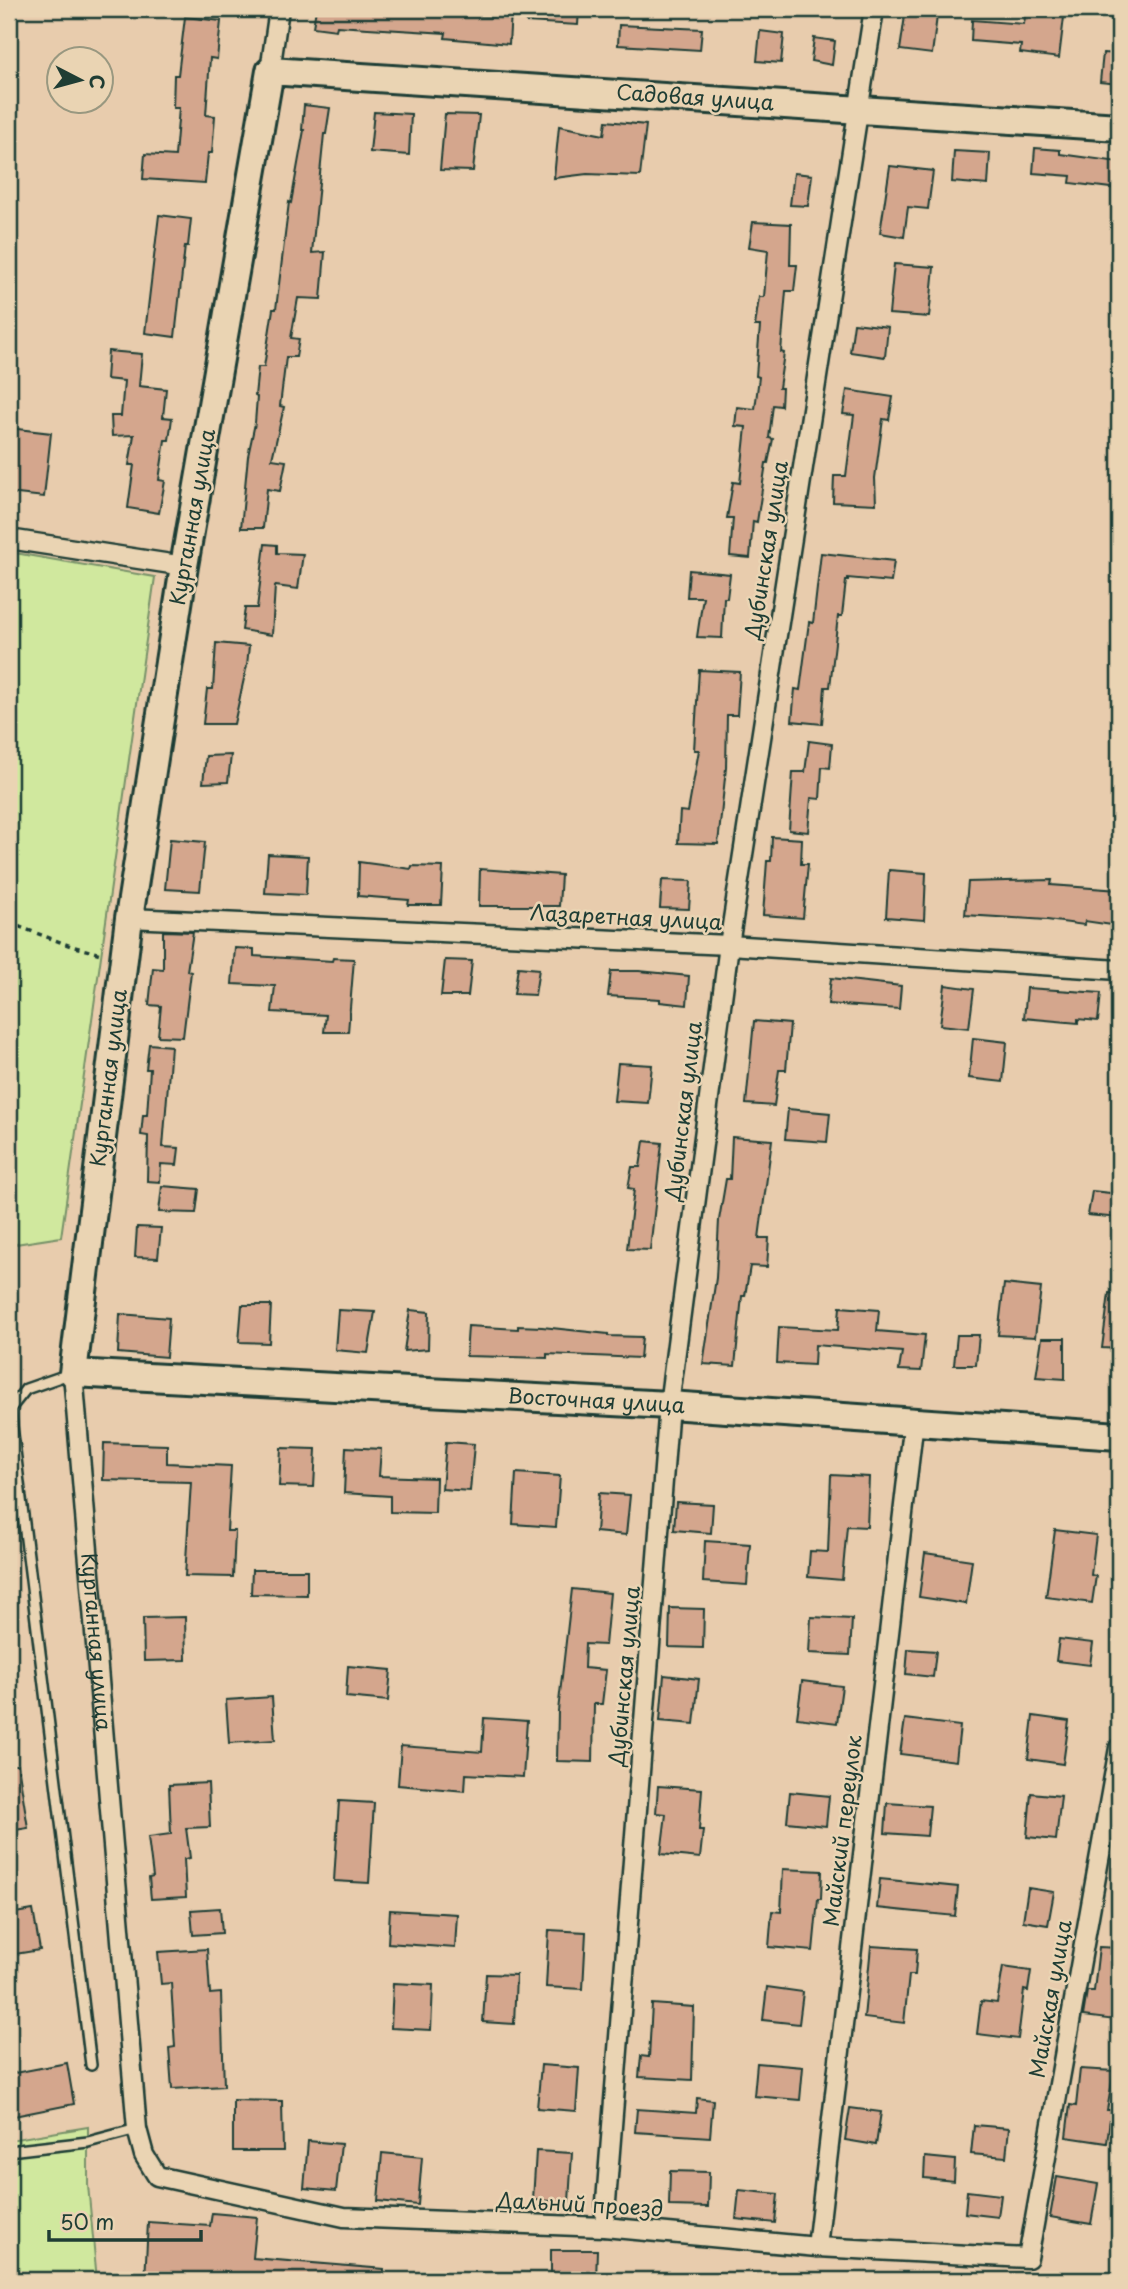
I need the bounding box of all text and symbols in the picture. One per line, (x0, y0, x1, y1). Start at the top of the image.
north arrow (46, 46, 116, 116)
text: С (83, 73, 113, 90)
street label: Садовая улица (615, 75, 776, 118)
street label: Курганная улица (160, 425, 222, 607)
street label: Дубинская улица (735, 457, 795, 642)
street label: Лазаретная улица (529, 895, 724, 937)
street label: Курганная улица (80, 986, 134, 1168)
street label: Дубинская улица (655, 1018, 709, 1203)
street label: Восточная улица (507, 1378, 687, 1420)
street label: Курганная улица (74, 1551, 121, 1733)
street label: Дубинская улица (599, 1584, 647, 1768)
street label: Майский переулок (813, 1733, 869, 1928)
street label: Майская улица (1019, 1916, 1079, 2080)
street label: Дальний проезд (495, 2183, 664, 2223)
scale bar (49, 2198, 201, 2242)
text: 50 m (60, 2205, 114, 2237)

